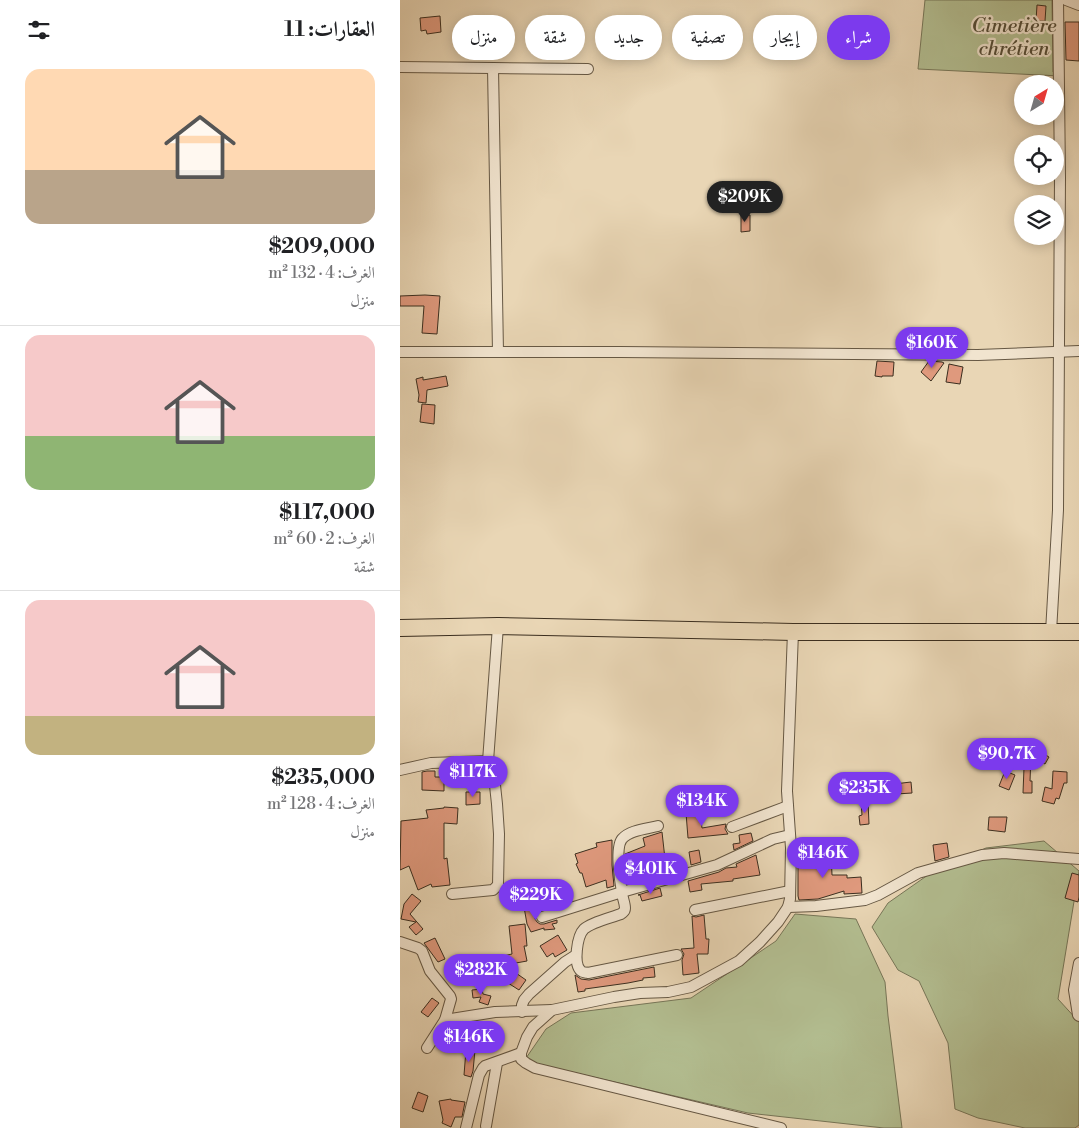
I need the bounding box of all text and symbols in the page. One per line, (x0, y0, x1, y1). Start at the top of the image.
park label: Cimetière chrétien (971, 14, 1057, 62)
chip: منزل (452, 15, 515, 60)
chip: شقة (525, 15, 585, 60)
chip: جديد (595, 15, 662, 60)
chip: تصفية (672, 15, 743, 60)
chip: إيجار (753, 15, 817, 60)
chip: شراء (827, 15, 890, 60)
icon: filters (25, 16, 53, 44)
text: العقارات: 11 (284, 17, 375, 43)
north arrow (1014, 75, 1064, 125)
map controls (1014, 75, 1064, 245)
icon: home (155, 102, 245, 192)
button: locate (1014, 135, 1064, 185)
pin: $209K (710, 180, 780, 223)
text: $209K (718, 187, 772, 207)
button: layers (1014, 195, 1064, 245)
text: $209,000 (269, 234, 375, 260)
text: الغرف: 4 · 132 m² (268, 263, 375, 283)
text: منزل (350, 291, 375, 311)
pin: $160K (897, 326, 967, 369)
text: $160K (906, 333, 958, 353)
icon: home (155, 367, 245, 457)
text: $117,000 (279, 500, 375, 526)
text: الغرف: 2 · 60 m² (273, 529, 375, 549)
text: شقة (354, 557, 375, 577)
icon: home (155, 632, 245, 722)
pin: $90.7K (966, 738, 1048, 780)
text: $90.7K (978, 744, 1036, 764)
pin: $117K (438, 756, 508, 798)
text: $117K (450, 762, 496, 782)
text: $235,000 (271, 765, 375, 791)
pin: $235K (830, 772, 900, 814)
text: $235K (839, 778, 891, 798)
pin: $134K (667, 784, 737, 827)
text: $134K (677, 791, 727, 811)
text: الغرف: 4 · 128 m² (267, 794, 375, 814)
text: منزل (350, 822, 375, 842)
pin: $146K (788, 836, 858, 879)
text: $146K (798, 843, 848, 863)
pin: $401K (616, 852, 686, 895)
text: $401K (625, 859, 677, 879)
pin: $229K (501, 878, 571, 921)
text: $229K (510, 885, 562, 905)
pin: $282K (446, 954, 516, 996)
text: $282K (455, 960, 507, 980)
pin: $146K (434, 1020, 504, 1063)
text: $146K (444, 1027, 494, 1047)

